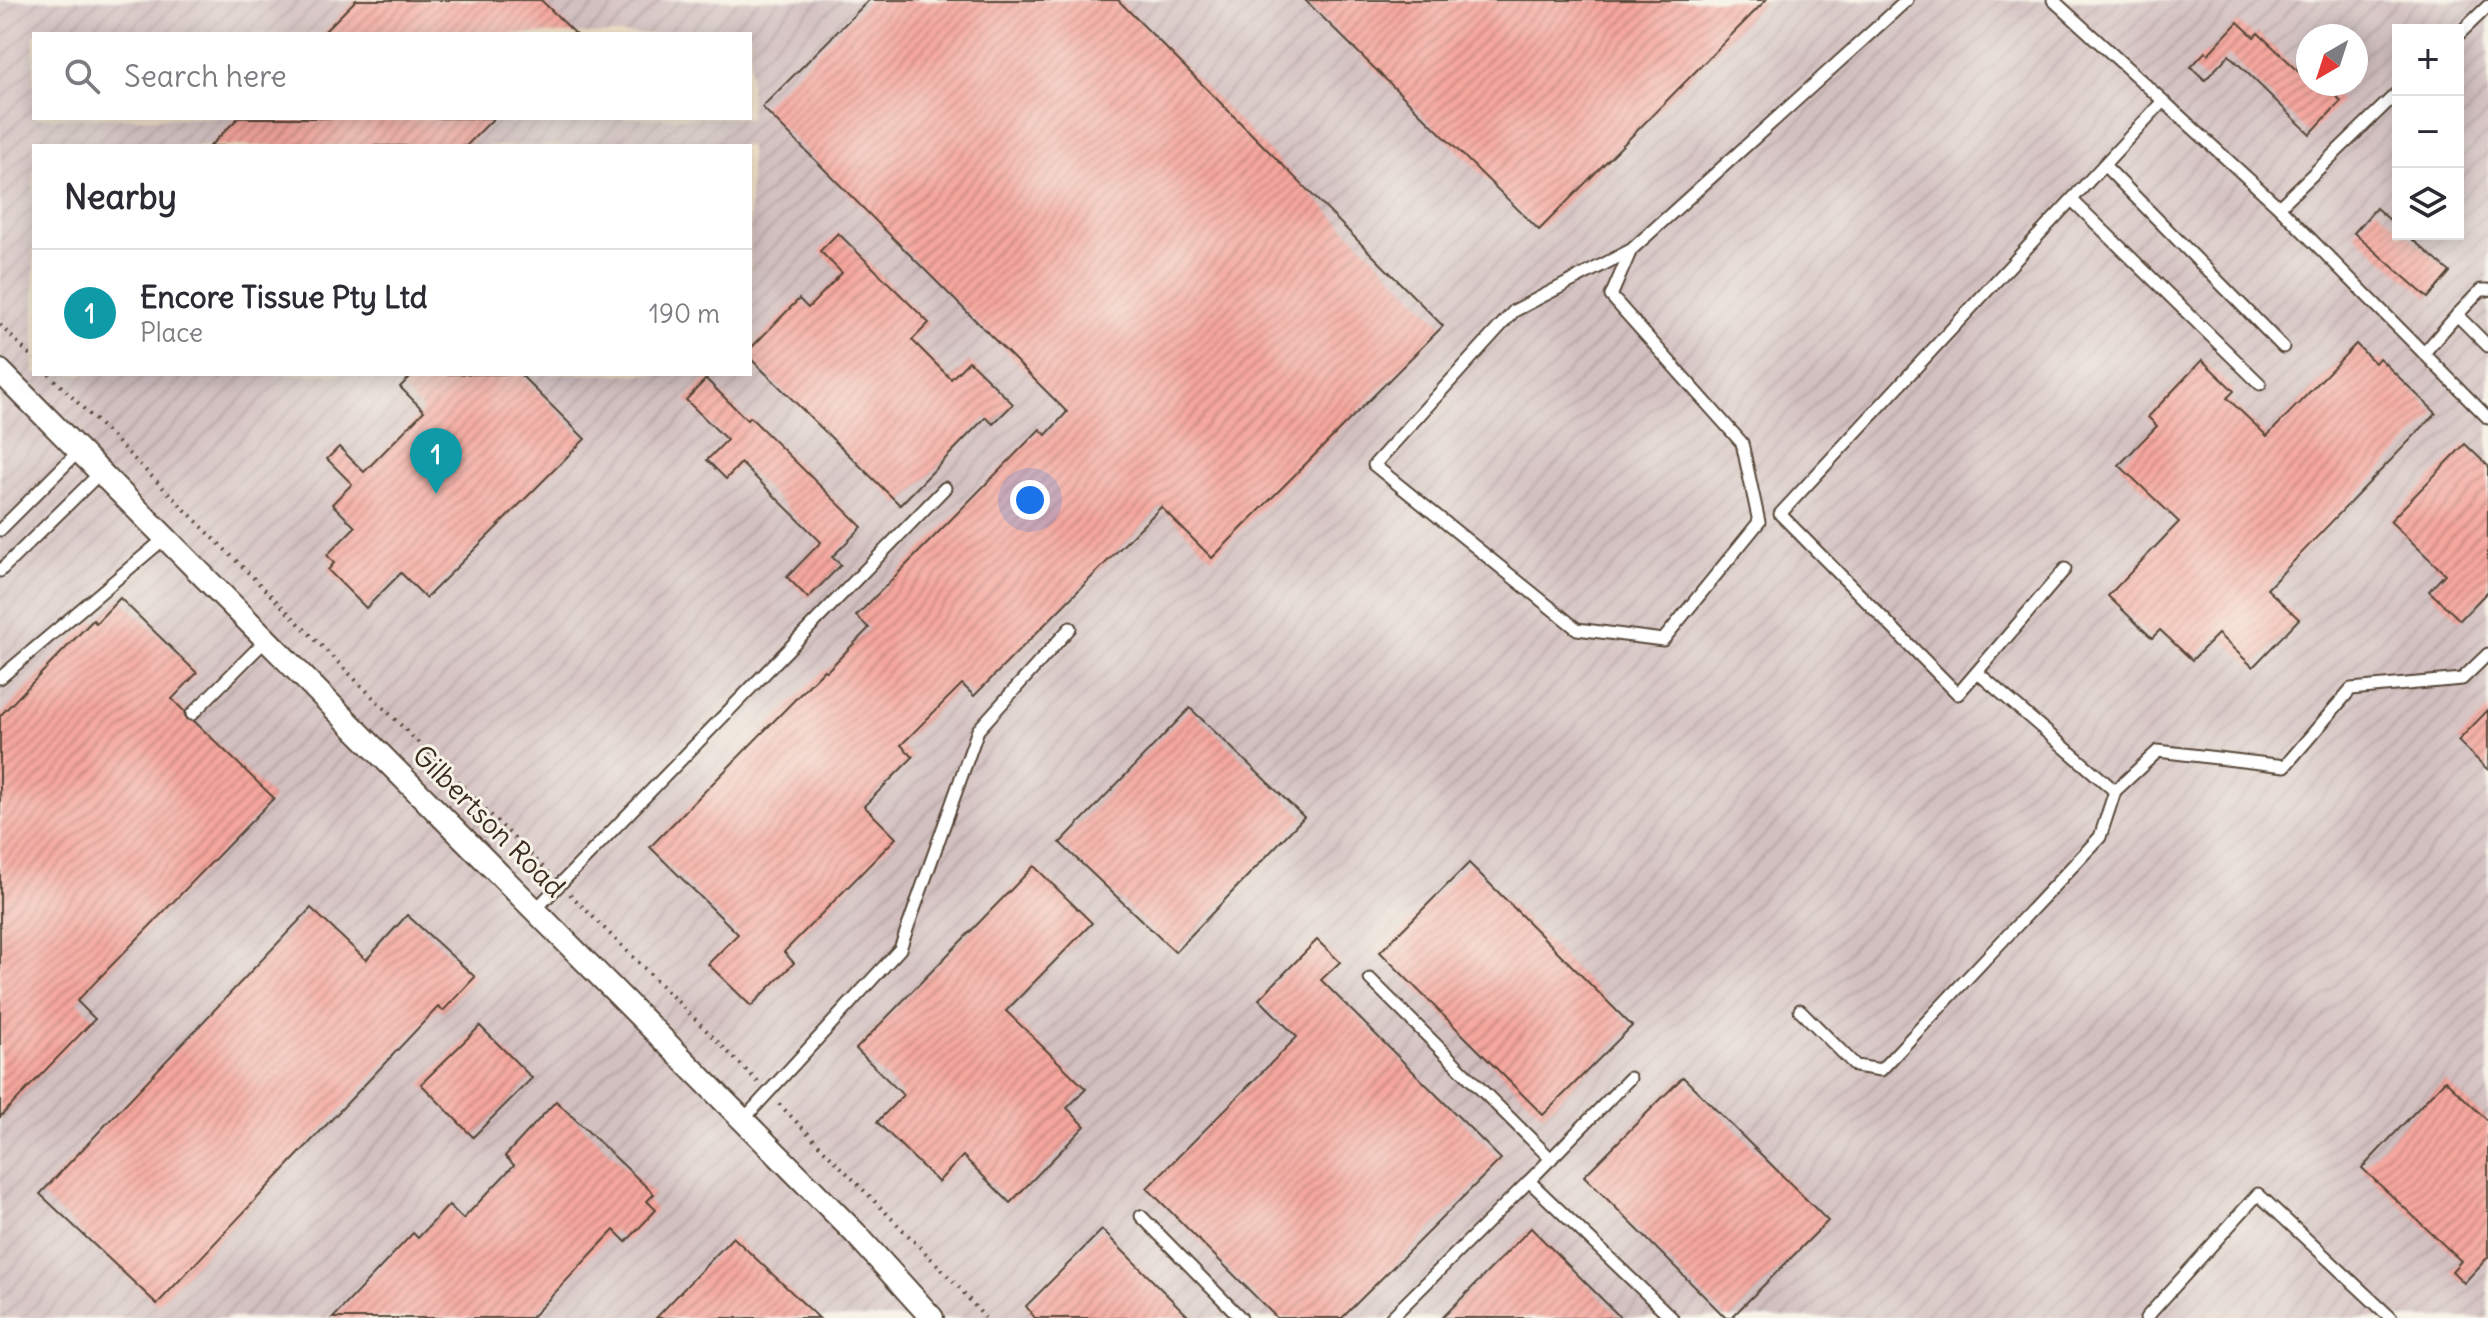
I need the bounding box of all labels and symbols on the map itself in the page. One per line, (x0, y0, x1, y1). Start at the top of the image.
north arrow (2296, 24, 2368, 96)
pin: 1 (410, 428, 462, 494)
your location (1010, 480, 1050, 520)
street label: Gilbertson Road (405, 737, 573, 905)

